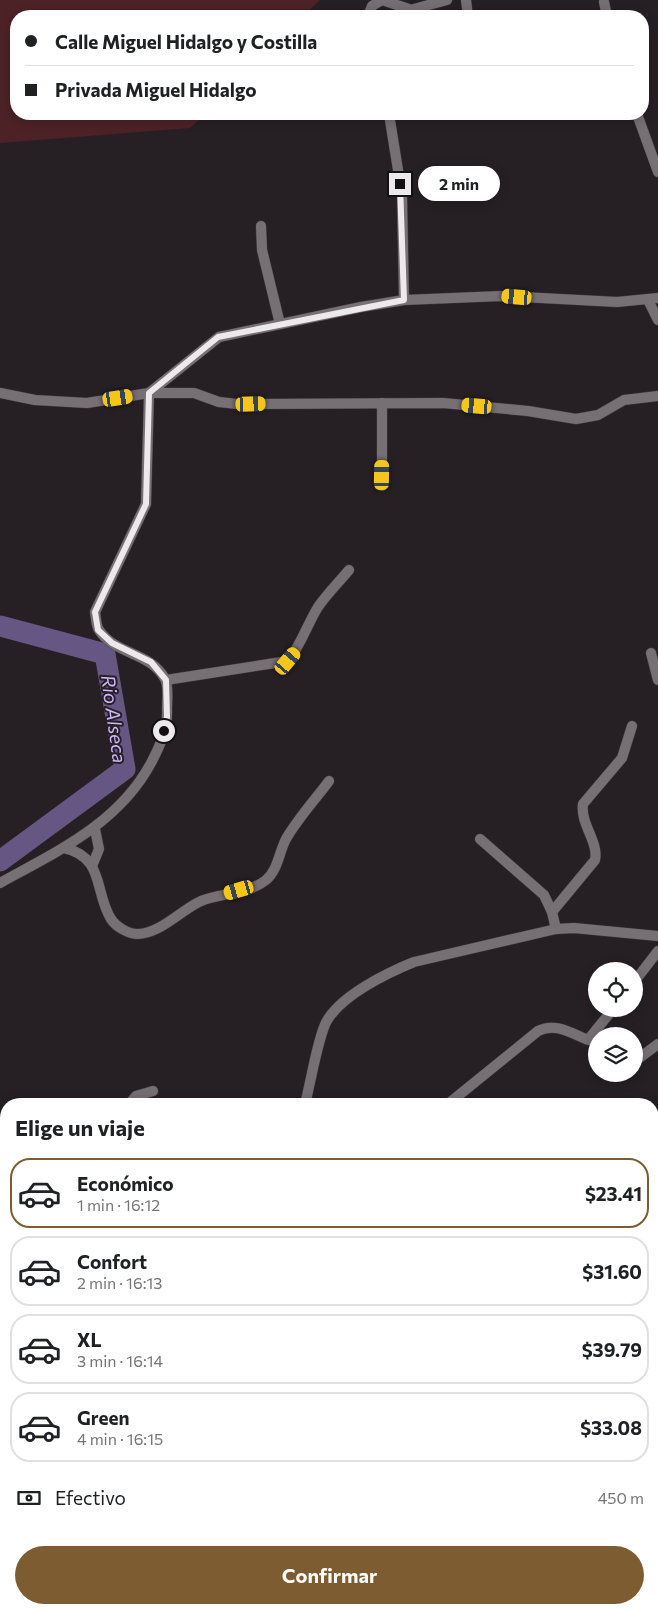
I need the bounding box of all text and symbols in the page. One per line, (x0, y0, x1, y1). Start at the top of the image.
text: Calle Miguel Hidalgo y Costilla (55, 30, 317, 53)
text: Privada Miguel Hidalgo (55, 78, 257, 101)
callout: 2 min (418, 166, 500, 202)
route end (389, 173, 411, 195)
text: 2 min (439, 174, 479, 193)
car (501, 288, 532, 306)
car (102, 388, 133, 408)
car (235, 396, 266, 412)
car (461, 397, 492, 415)
car (374, 460, 389, 490)
car (272, 645, 303, 677)
water label: Rio Alseca (97, 673, 132, 764)
route start (153, 720, 175, 742)
car (222, 879, 255, 901)
map controls (588, 962, 643, 1082)
button: locate (588, 962, 643, 1017)
button: layers (588, 1027, 643, 1082)
text: Elige un viaje (15, 1114, 145, 1141)
icon: car (17, 1171, 62, 1216)
text: Económico (77, 1172, 174, 1195)
text: $23.41 (585, 1182, 642, 1205)
text: 1 min · 16:12 (77, 1195, 160, 1214)
icon: car (17, 1249, 62, 1294)
text: Confort (77, 1250, 147, 1273)
text: $31.60 (582, 1260, 642, 1283)
text: 2 min · 16:13 (77, 1273, 162, 1292)
icon: car (17, 1327, 62, 1372)
text: XL (77, 1328, 102, 1351)
text: $39.79 (582, 1338, 642, 1361)
text: 3 min · 16:14 (77, 1351, 163, 1370)
icon: car (17, 1405, 62, 1450)
text: Green (77, 1406, 129, 1429)
text: $33.08 (580, 1416, 642, 1439)
text: 4 min · 16:15 (77, 1429, 163, 1448)
icon: cash (15, 1484, 43, 1512)
text: Efectivo (55, 1486, 126, 1509)
text: 450 m (598, 1488, 644, 1507)
button: Confirmar (15, 1546, 644, 1604)

